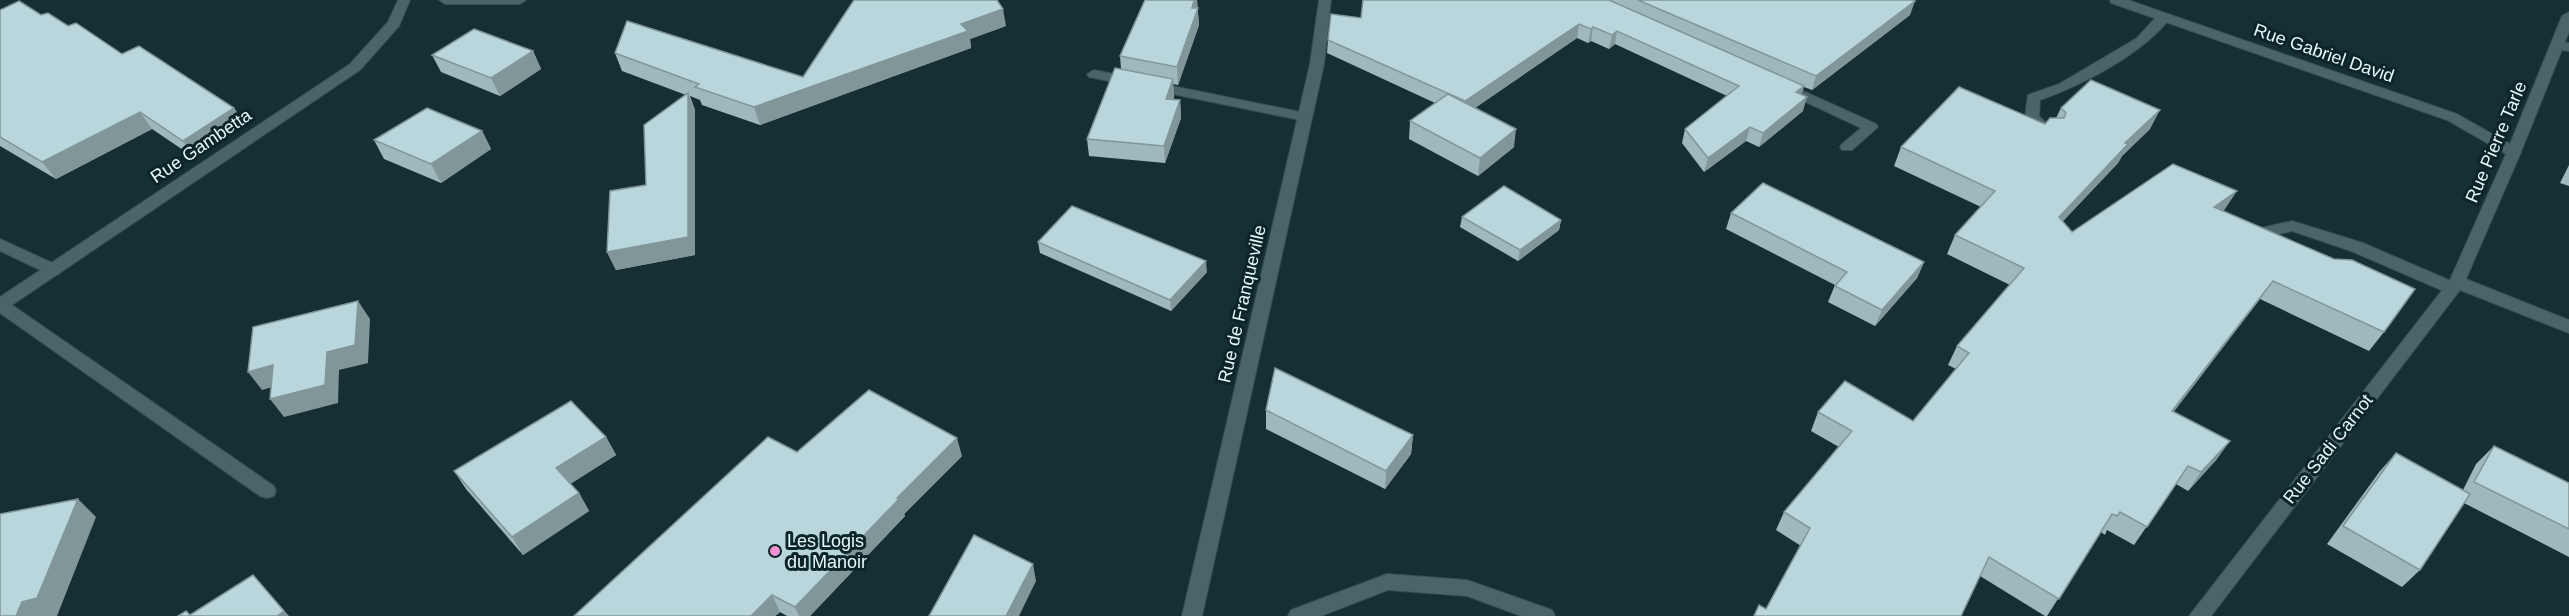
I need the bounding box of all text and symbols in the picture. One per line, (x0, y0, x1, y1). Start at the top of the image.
street label: Rue Gabriel David (2251, 20, 2397, 86)
street label: Rue Pierre Tarle (2461, 78, 2531, 206)
street label: Rue Gambetta (147, 104, 256, 187)
street label: Rue de Franqueville (1214, 223, 1270, 385)
street label: Rue Sadi Carnot (2279, 390, 2377, 508)
place label: Les Logis du Manoir (787, 531, 867, 572)
marker: Les Logis du Manoir (768, 544, 782, 558)

